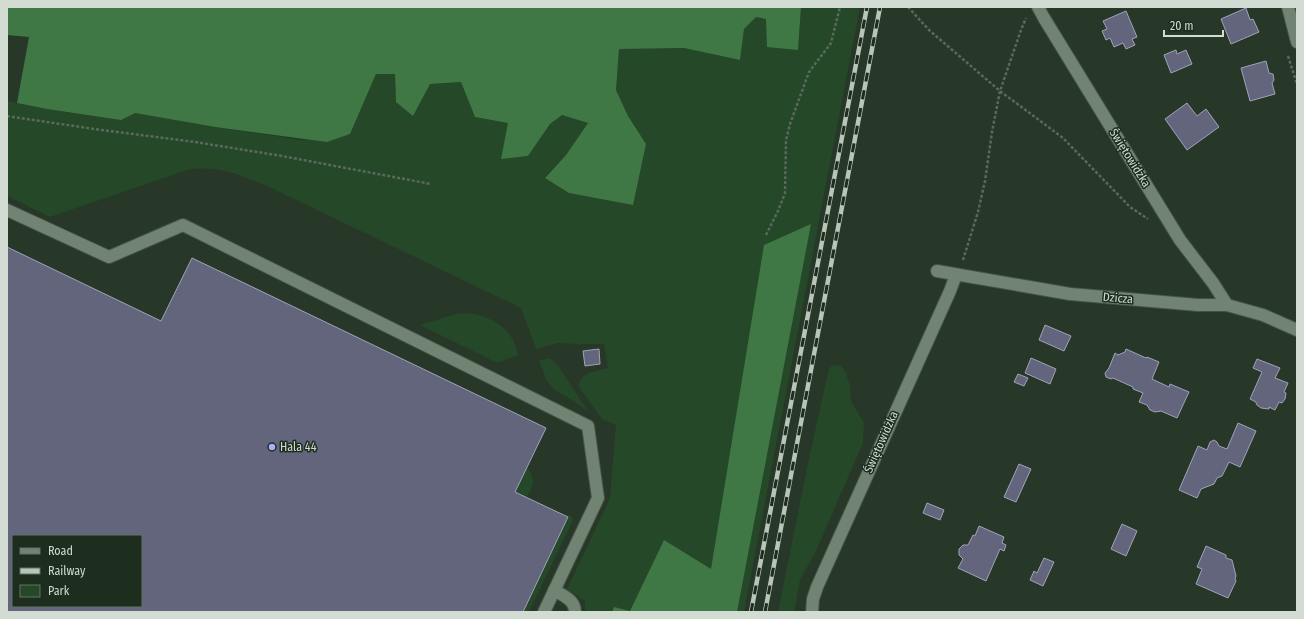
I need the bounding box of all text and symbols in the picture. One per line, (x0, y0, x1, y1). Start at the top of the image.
scale bar (1164, 12, 1223, 38)
text: 20 m (1170, 19, 1194, 33)
street label: Świętowidzka (1107, 126, 1154, 190)
street label: Dzicza (1102, 290, 1134, 306)
street label: Świętowidzka (860, 408, 901, 475)
place label: Hala 44 (280, 440, 317, 454)
marker: Hala 44 (267, 442, 277, 452)
legend (12, 535, 142, 607)
text: Road (48, 544, 73, 558)
text: Railway (48, 564, 86, 578)
text: Park (48, 584, 70, 598)

